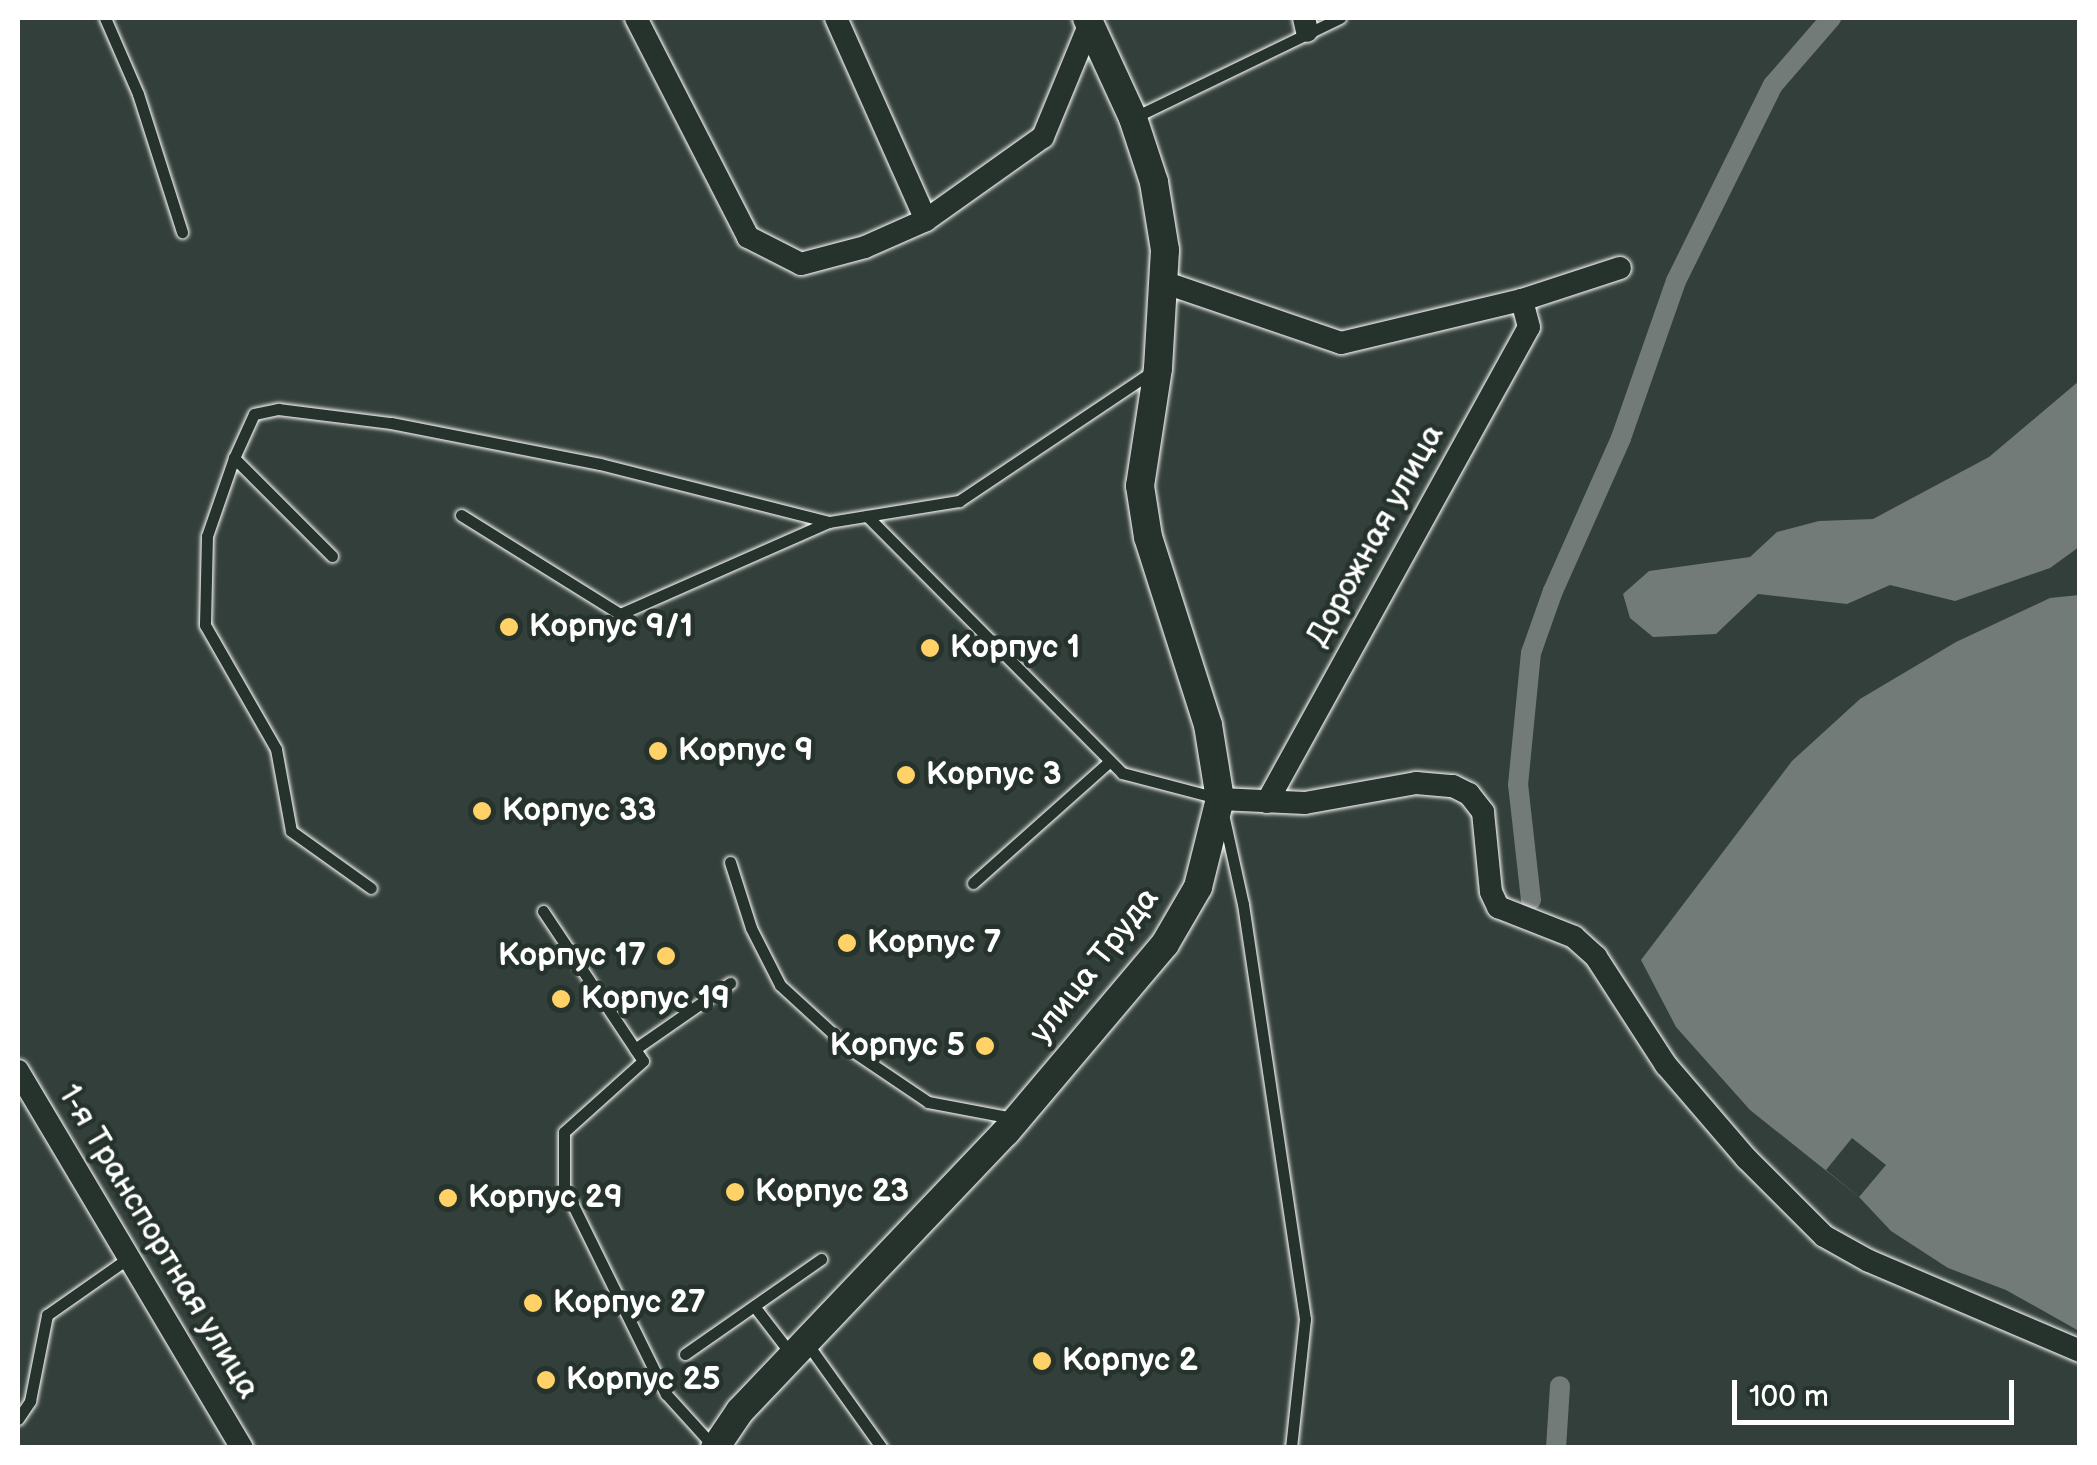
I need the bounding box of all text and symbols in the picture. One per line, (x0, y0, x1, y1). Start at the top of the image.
street label: Дорожная улица (1299, 418, 1453, 654)
place label: Корпус 9/1 (529, 608, 693, 646)
marker: Корпус 9/1 (498, 616, 520, 638)
place label: Корпус 1 (950, 629, 1080, 667)
marker: Корпус 1 (919, 637, 941, 659)
place label: Корпус 9 (678, 732, 814, 770)
marker: Корпус 9 (647, 740, 669, 762)
place label: Корпус 3 (926, 756, 1061, 794)
marker: Корпус 3 (895, 764, 917, 786)
place label: Корпус 33 (502, 792, 656, 830)
marker: Корпус 33 (471, 800, 493, 822)
street label: улица Труда (1022, 881, 1168, 1051)
place label: Корпус 7 (867, 924, 1001, 962)
marker: Корпус 7 (836, 932, 858, 954)
place label: Корпус 17 (498, 937, 646, 975)
marker: Корпус 17 (655, 945, 677, 967)
place label: Корпус 19 (581, 980, 730, 1018)
marker: Корпус 19 (550, 988, 572, 1010)
place label: Корпус 5 (830, 1027, 965, 1065)
marker: Корпус 5 (974, 1035, 996, 1057)
street label: 1-я Транспортная улица (49, 1078, 267, 1406)
place label: Корпус 23 (755, 1173, 909, 1211)
place label: Корпус 29 (468, 1179, 623, 1217)
marker: Корпус 23 (724, 1181, 746, 1203)
marker: Корпус 29 (437, 1187, 459, 1209)
place label: Корпус 27 (553, 1284, 706, 1322)
marker: Корпус 27 (522, 1292, 544, 1314)
place label: Корпус 2 (1062, 1342, 1198, 1380)
marker: Корпус 2 (1031, 1350, 1053, 1372)
scale bar (1737, 1360, 2020, 1422)
place label: Корпус 25 (566, 1361, 720, 1399)
marker: Корпус 25 (535, 1369, 557, 1391)
text: 100 m (1749, 1379, 1829, 1415)

